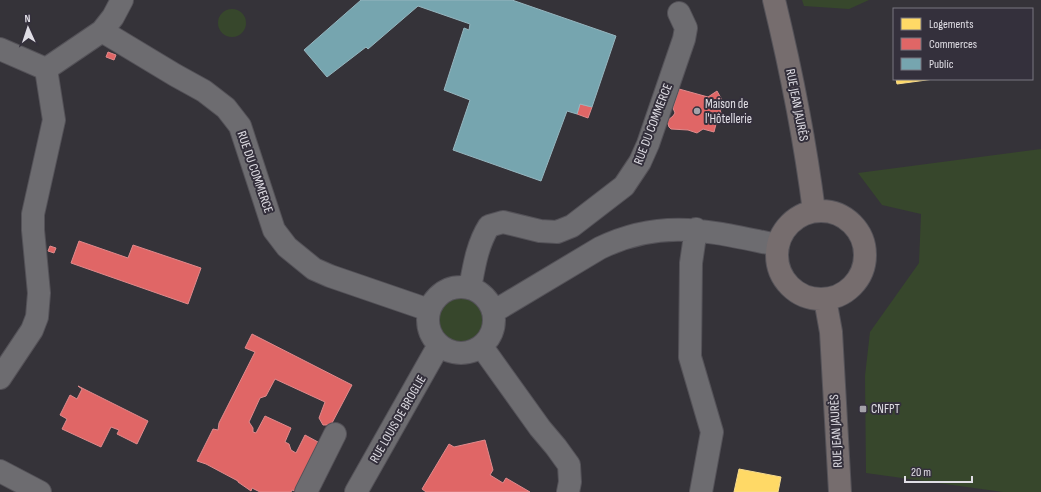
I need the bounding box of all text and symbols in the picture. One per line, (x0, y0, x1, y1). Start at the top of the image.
north arrow (8, 8, 48, 48)
legend (893, 8, 1033, 80)
text: N (24, 12, 31, 25)
text: Logements (929, 17, 973, 32)
text: Commerces (929, 37, 977, 52)
text: Public (929, 57, 954, 72)
street label: RUE JEAN JAURÈS (782, 67, 812, 143)
street label: RUE DU COMMERCE (630, 81, 676, 167)
place label: Maison de l'Hôtellerie (705, 96, 752, 127)
marker: Maison de l'Hôtellerie (692, 106, 702, 116)
street label: RUE DU COMMERCE (233, 129, 277, 215)
street label: RUE LOUIS DE BROGLIE (366, 372, 430, 466)
street label: RUE JEAN JAURÈS (826, 393, 846, 468)
place label: CNFPT (871, 401, 900, 417)
marker: CNFPT (858, 404, 868, 414)
scale bar (905, 458, 972, 484)
text: 20 m (911, 465, 931, 480)

